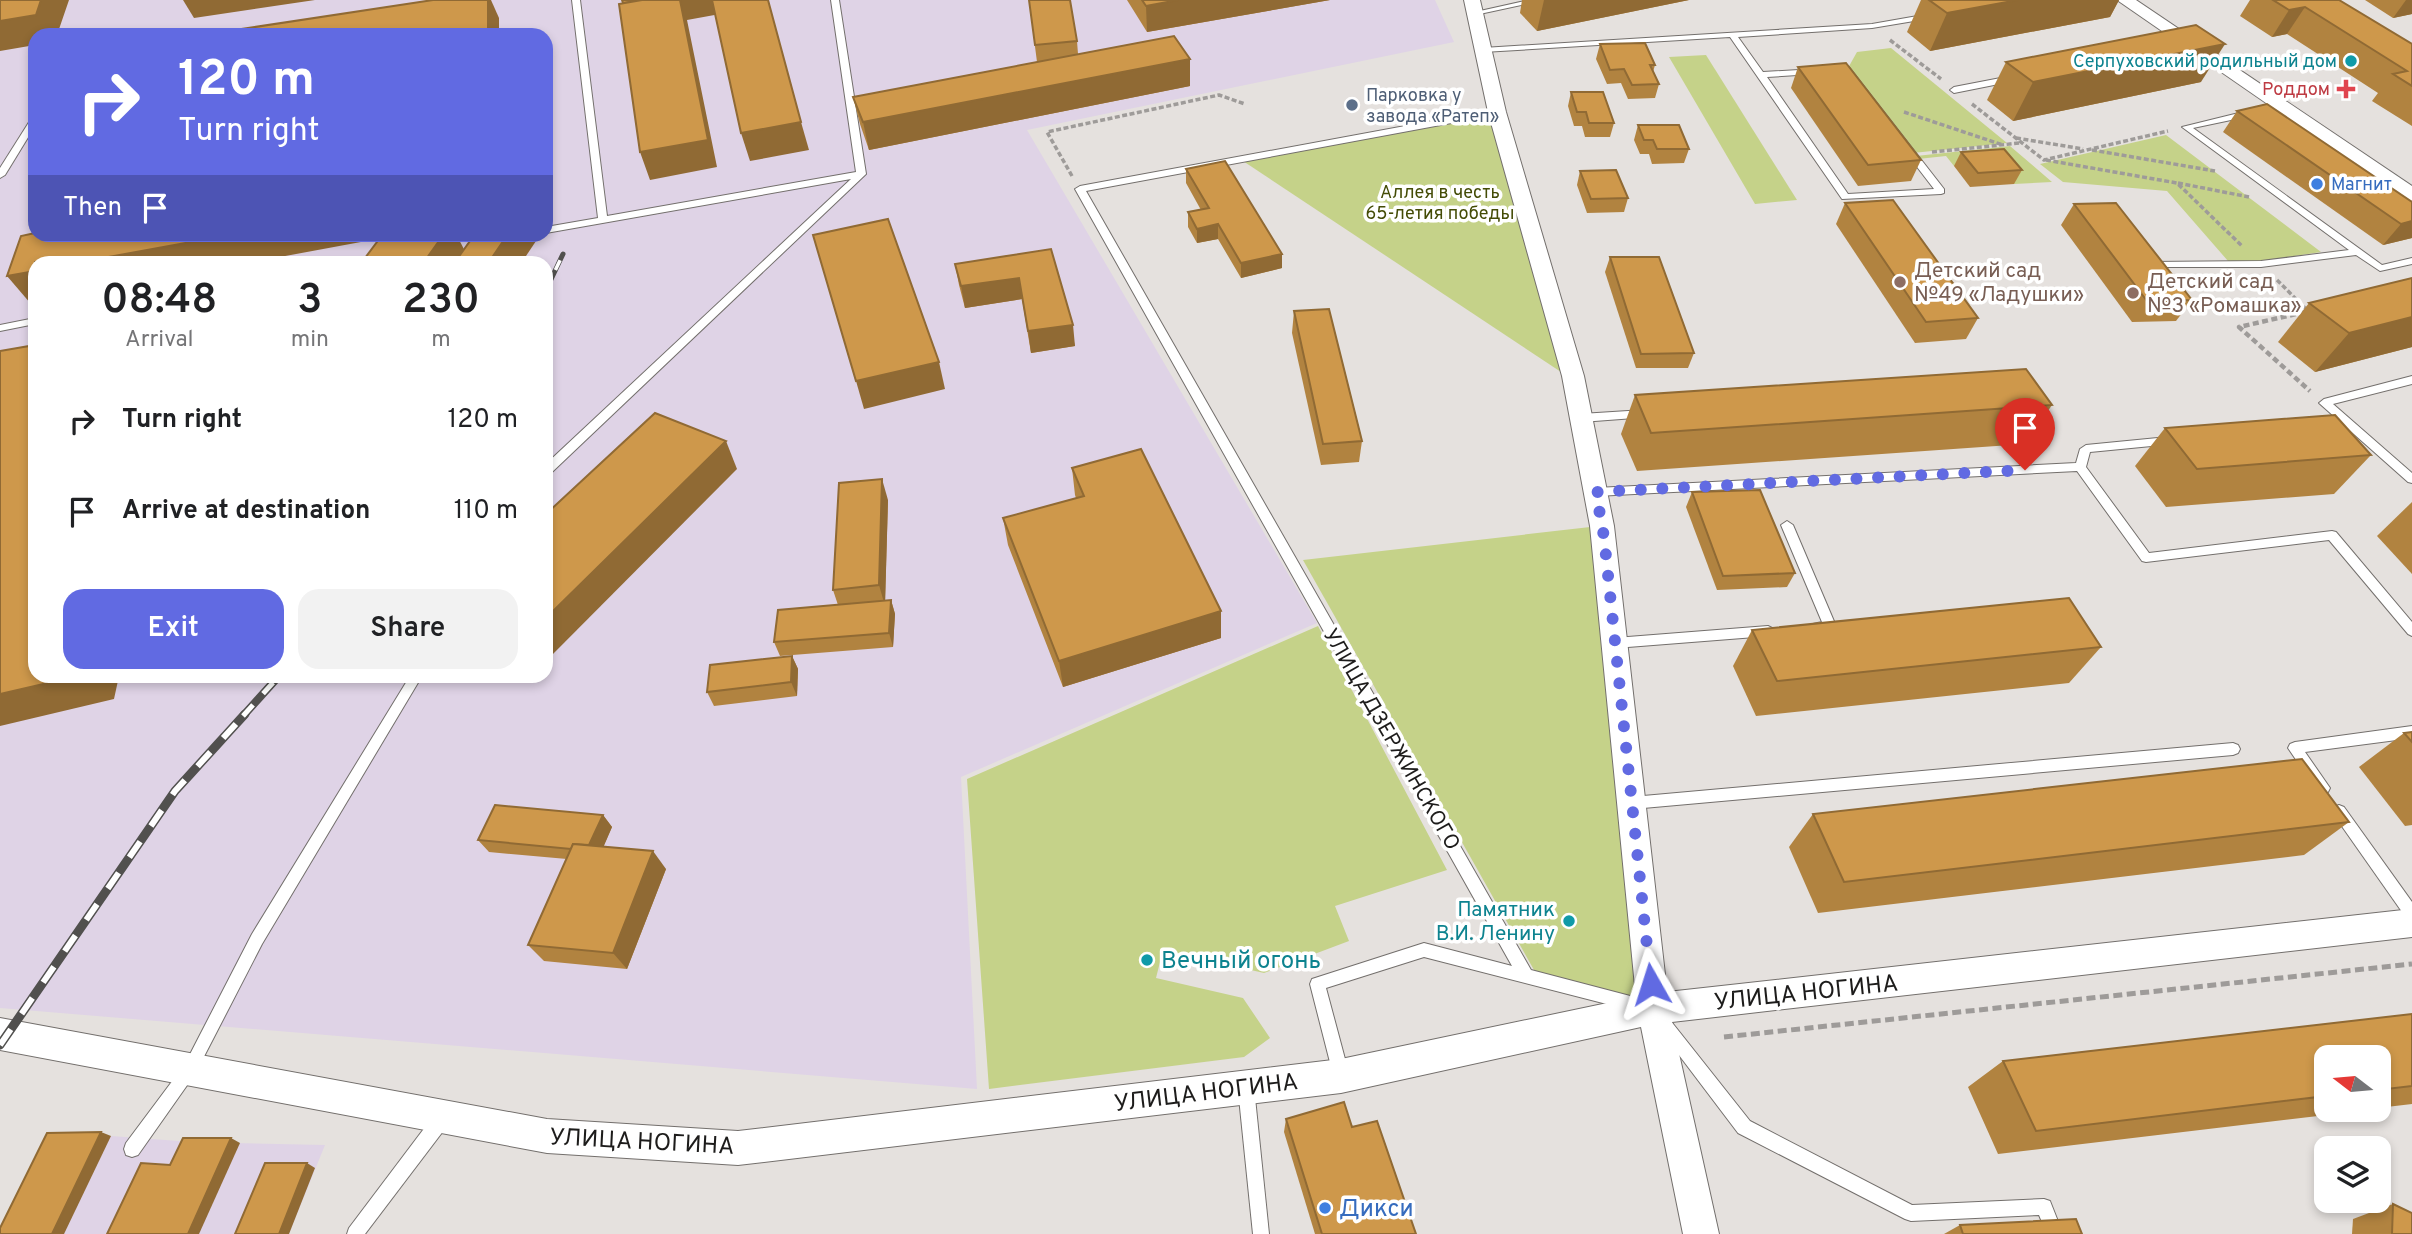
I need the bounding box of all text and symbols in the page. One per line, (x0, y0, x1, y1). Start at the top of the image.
text: 120 m (178, 51, 315, 113)
place label: Серпуховский родильный дом (2073, 51, 2337, 74)
marker: Серпуховский родильный дом (2343, 53, 2359, 69)
icon: right (63, 56, 154, 147)
place label: Роддом (2262, 79, 2330, 102)
marker: Роддом (2336, 79, 2356, 99)
place label: Парковка у завода «Ратеп» (1366, 85, 1499, 129)
marker: Парковка у завода «Ратеп» (1344, 97, 1360, 113)
text: Turn right (178, 112, 320, 152)
place label: Магнит (2331, 174, 2392, 197)
marker: Магнит (2309, 176, 2325, 192)
park label: Аллея в честь 65-летия победы (1365, 182, 1515, 226)
icon: arrive (136, 189, 174, 227)
text: Then (63, 192, 122, 225)
place label: Детский сад №49 «Ладушки» (1914, 258, 2084, 309)
place label: Детский сад №3 «Ромашка» (2147, 269, 2302, 320)
marker: Детский сад №49 «Ладушки» (1892, 274, 1908, 290)
text: 08:48 (101, 275, 218, 328)
text: 3 (297, 275, 322, 328)
text: 230 (402, 275, 480, 328)
marker: Детский сад №3 «Ромашка» (2125, 285, 2141, 301)
text: Arrival (125, 326, 194, 355)
text: min (291, 326, 329, 355)
text: m (431, 326, 451, 355)
pin (1995, 398, 2055, 470)
icon: right (63, 402, 101, 440)
text: Turn right (122, 404, 242, 437)
text: 120 m (448, 404, 518, 437)
icon: arrive (2006, 409, 2044, 447)
icon: arrive (63, 493, 101, 531)
text: Arrive at destination (122, 495, 370, 528)
text: 110 m (454, 495, 518, 528)
button: Exit (63, 589, 284, 669)
button: Share (298, 589, 518, 669)
street label: УЛИЦА ДЗЕРЖИНСКОГО (1316, 624, 1465, 855)
place label: Памятник В.И. Ленину (1436, 897, 1555, 948)
marker: Памятник В.И. Ленину (1561, 913, 1577, 929)
place label: Вечный огонь (1161, 947, 1321, 977)
position arrow (1614, 947, 1688, 1021)
marker: Вечный огонь (1139, 952, 1155, 968)
street label: УЛИЦА НОГИНА (1713, 969, 1900, 1019)
north arrow (2314, 1045, 2390, 1122)
map controls (2314, 1045, 2391, 1213)
street label: УЛИЦА НОГИНА (1112, 1068, 1300, 1120)
street label: УЛИЦА НОГИНА (549, 1123, 735, 1163)
button: layers (2314, 1136, 2391, 1213)
place label: Дикси (1339, 1195, 1414, 1225)
marker: Дикси (1317, 1200, 1333, 1216)

